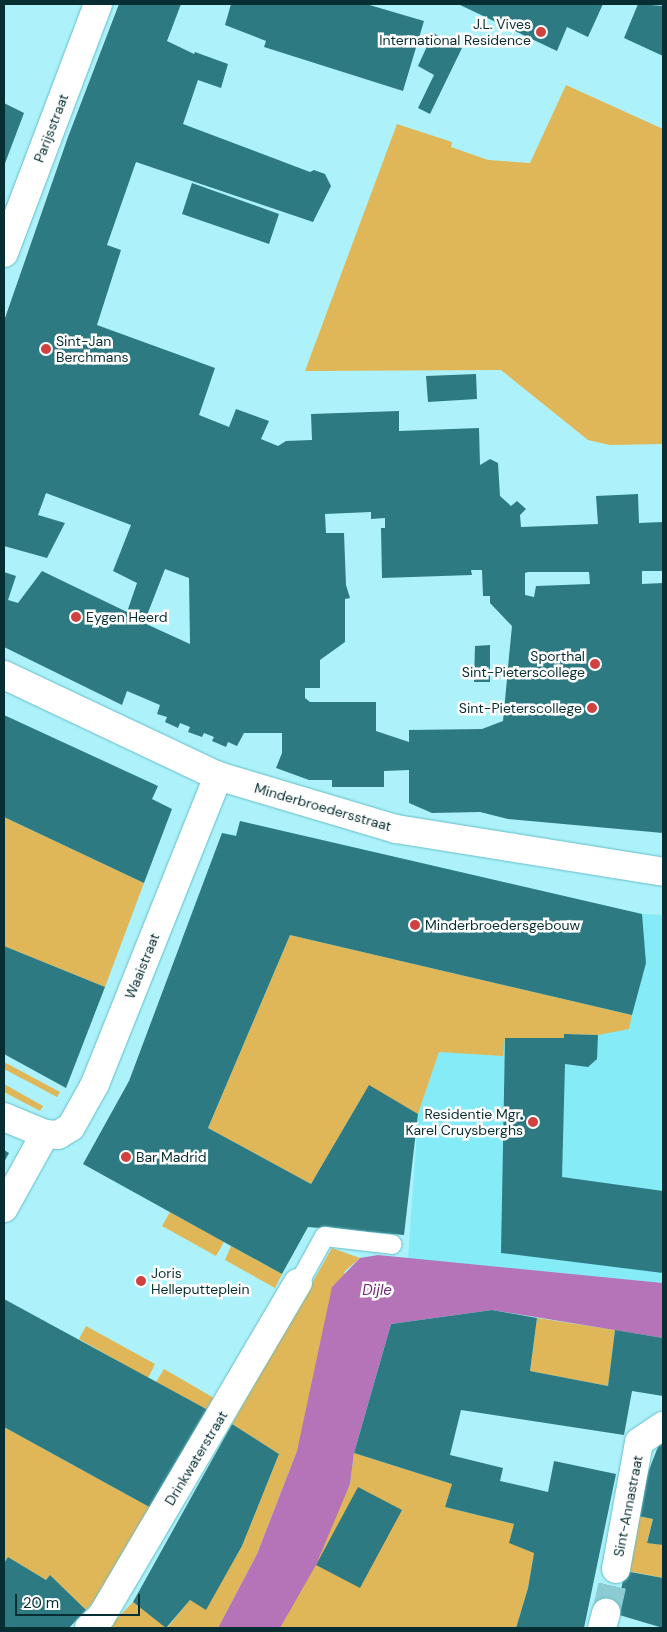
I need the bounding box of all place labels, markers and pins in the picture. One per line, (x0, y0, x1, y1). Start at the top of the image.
place label: J.L. Vives International Residence (379, 16, 531, 48)
marker: J.L. Vives International Residence (535, 26, 547, 38)
place label: Sint-Jan Berchmans (56, 333, 129, 366)
marker: Sint-Jan Berchmans (40, 343, 52, 355)
place label: Eygen Heerd (86, 609, 168, 625)
marker: Eygen Heerd (70, 611, 82, 623)
place label: Sporthal Sint-Pieterscollege (462, 648, 585, 680)
marker: Sporthal Sint-Pieterscollege (589, 658, 601, 670)
place label: Sint-Pieterscollege (459, 700, 582, 716)
marker: Sint-Pieterscollege (586, 702, 598, 714)
place label: Minderbroedersgebouw (425, 917, 580, 933)
marker: Minderbroedersgebouw (409, 919, 421, 931)
place label: Residentie Mgr. Karel Cruysberghs (406, 1106, 523, 1138)
marker: Residentie Mgr. Karel Cruysberghs (527, 1116, 539, 1128)
place label: Bar Madrid (136, 1149, 206, 1165)
marker: Bar Madrid (120, 1151, 132, 1163)
place label: Joris Helleputteplein (151, 1265, 249, 1298)
marker: Joris Helleputteplein (135, 1275, 147, 1287)

